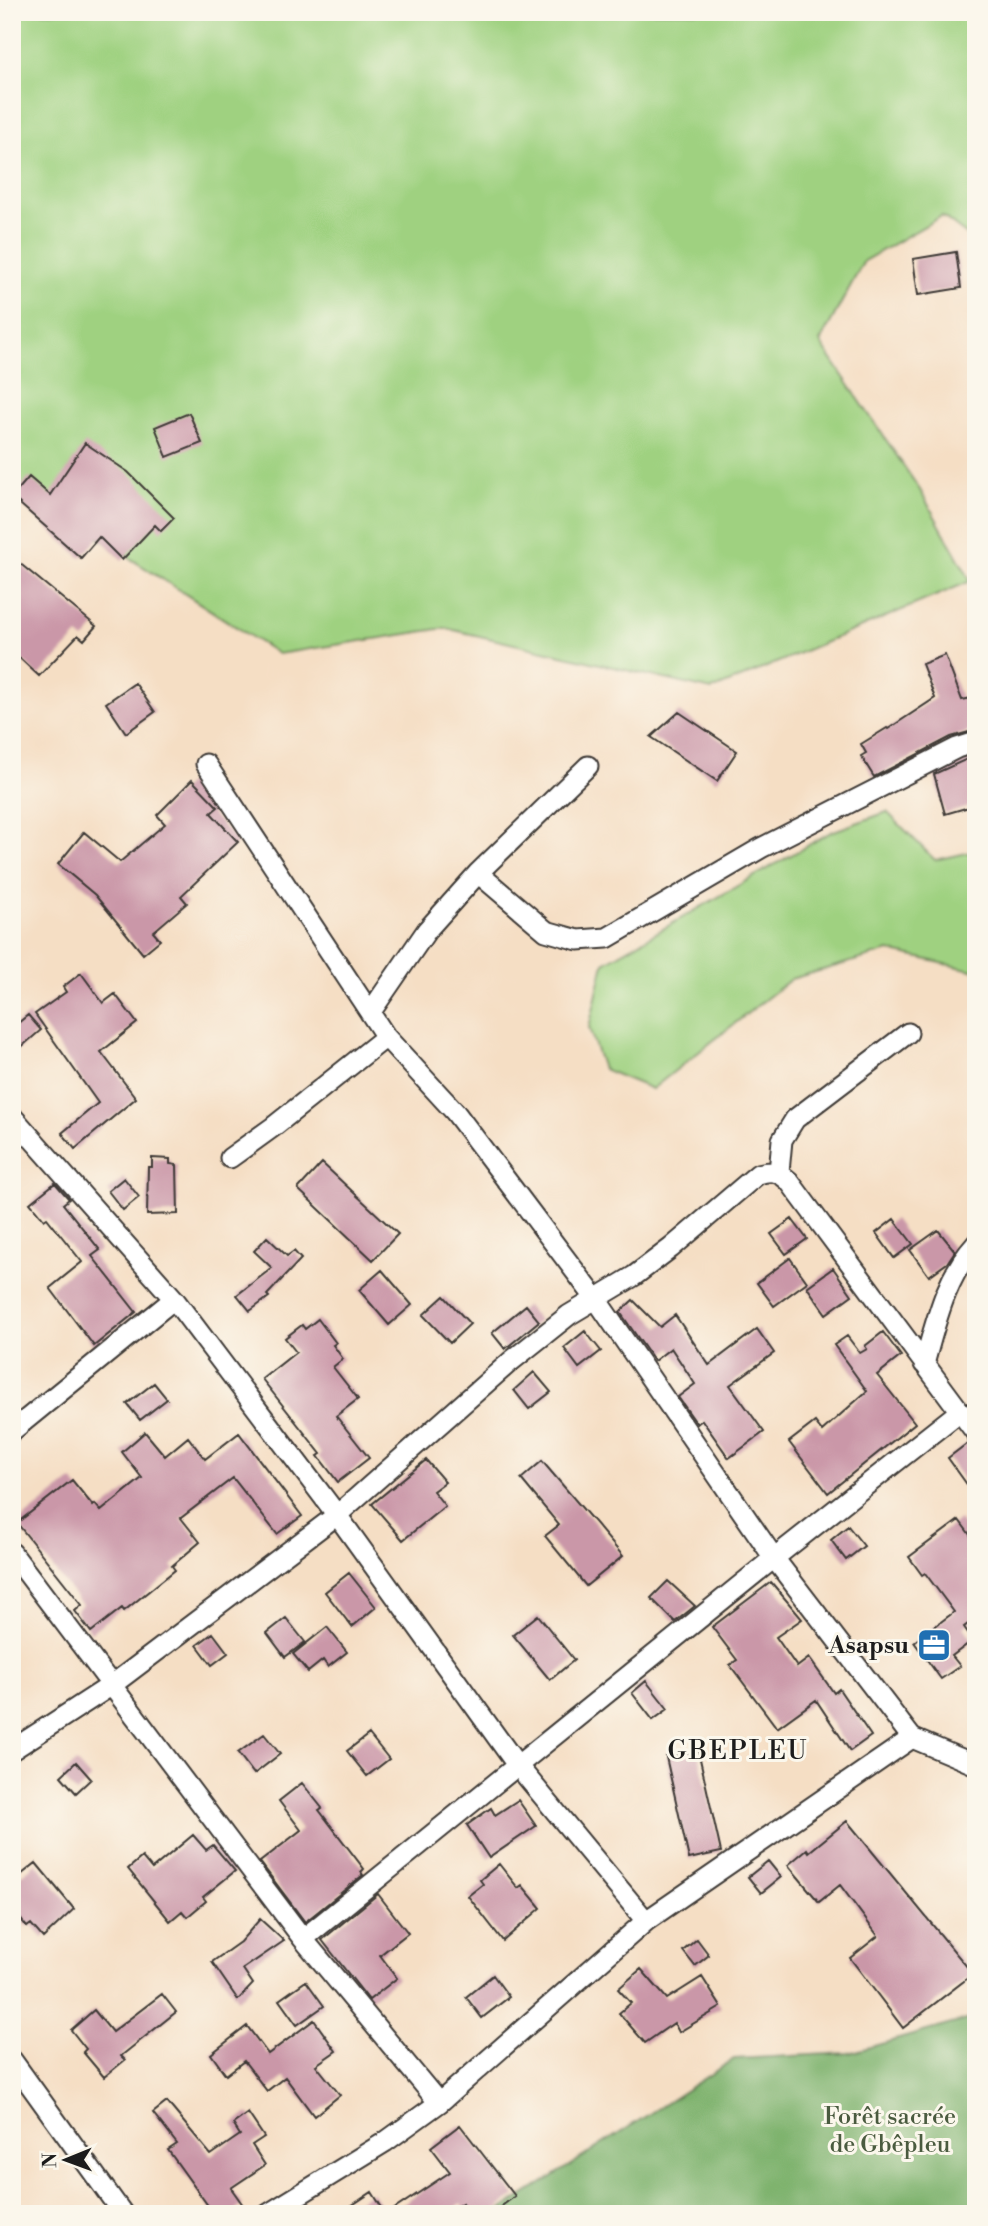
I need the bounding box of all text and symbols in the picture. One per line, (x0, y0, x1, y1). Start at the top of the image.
office icon: Asapsu (915, 1626, 953, 1664)
place label: Asapsu (827, 1631, 909, 1661)
district label: GBEPLEU (668, 1735, 808, 1767)
park label: Forêt sacrée de Gbêpleu (824, 2102, 956, 2160)
north arrow (32, 2124, 102, 2194)
text: N (38, 2153, 62, 2168)

